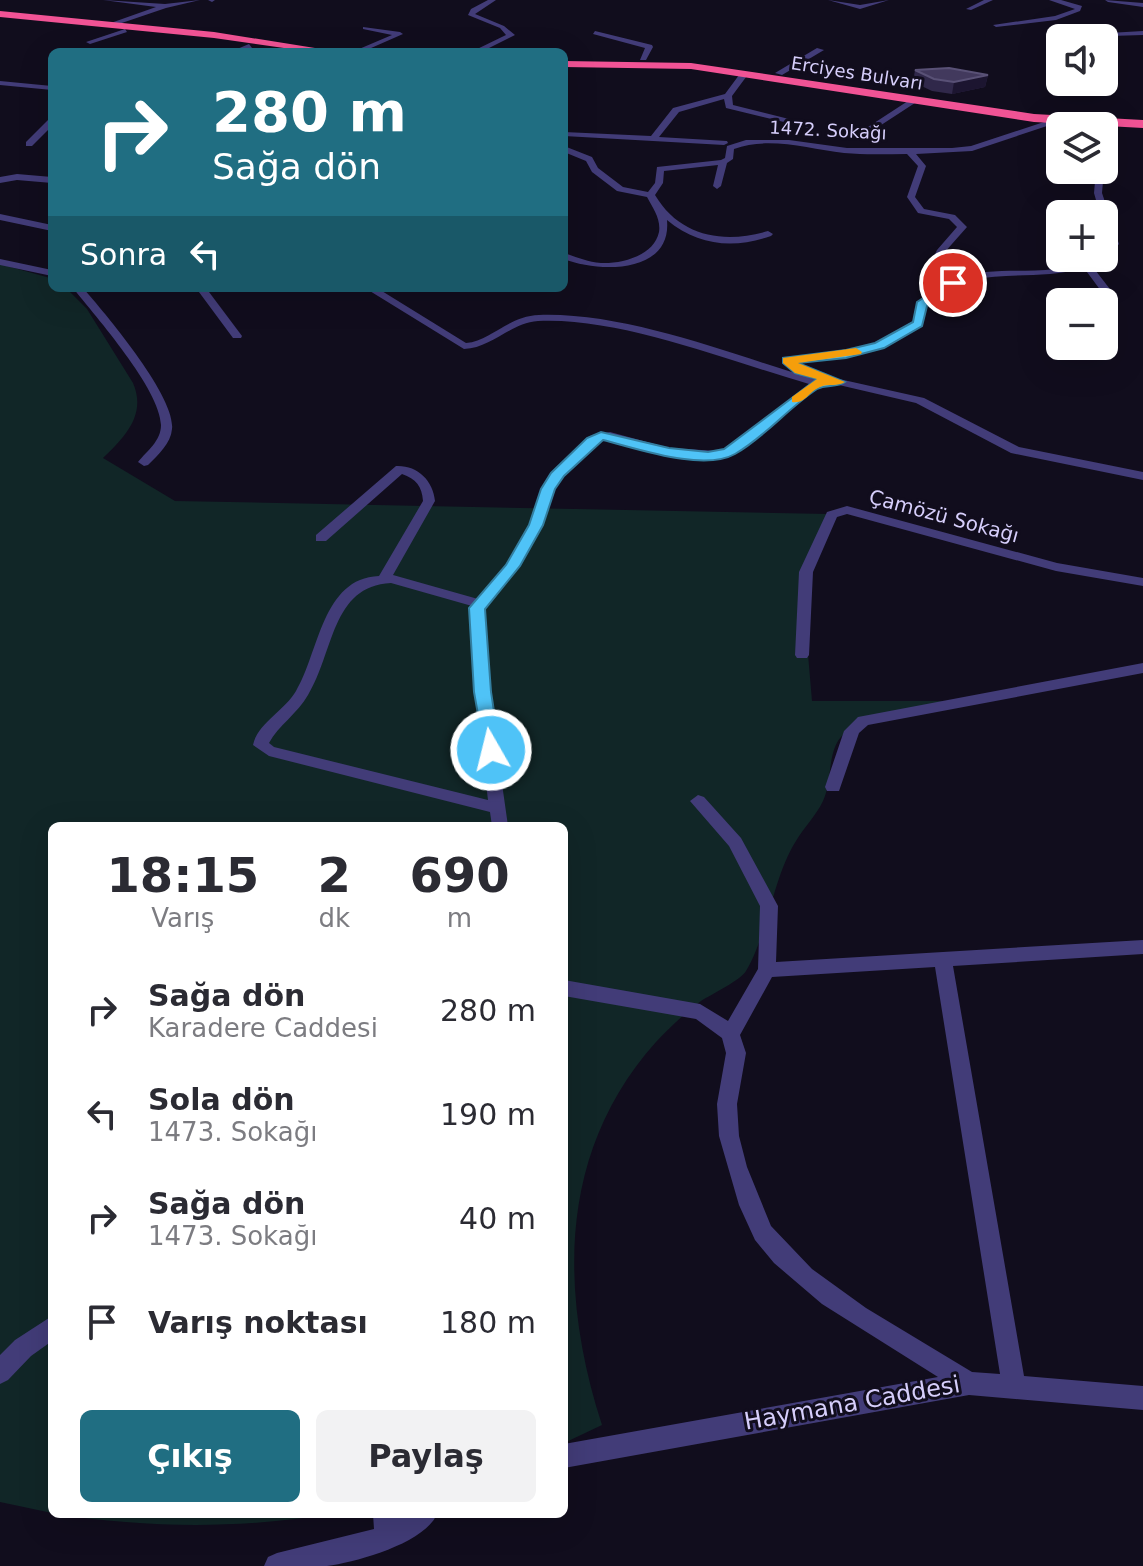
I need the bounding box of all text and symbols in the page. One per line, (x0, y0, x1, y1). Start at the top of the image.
map controls (1046, 24, 1118, 360)
button: sound (1046, 24, 1118, 96)
street label: Erciyes Bulvarı (790, 52, 924, 94)
text: 280 m (212, 79, 407, 144)
icon: right (80, 80, 184, 184)
button: layers (1046, 112, 1118, 184)
street label: 1472. Sokağı (769, 116, 887, 144)
text: Sağa dön (212, 146, 381, 187)
button: + (1046, 200, 1118, 272)
icon: left (183, 232, 227, 276)
text: Sonra (80, 237, 167, 272)
pin (919, 249, 987, 317)
icon: arrive (931, 261, 975, 305)
button: − (1046, 288, 1118, 360)
street label: Çamözü Sokağı (866, 484, 1022, 548)
position arrow (449, 708, 533, 792)
text: 18:15 (106, 847, 259, 903)
text: 2 (318, 847, 351, 903)
text: 690 (409, 847, 510, 903)
text: Varış (151, 903, 214, 933)
text: dk (319, 903, 350, 933)
text: m (447, 903, 472, 933)
text: Sağa dön (148, 978, 305, 1013)
icon: right (80, 988, 124, 1032)
text: 280 m (440, 993, 536, 1028)
text: Karadere Caddesi (148, 1013, 378, 1043)
text: Sola dön (148, 1082, 295, 1117)
icon: left (80, 1092, 124, 1136)
text: 190 m (440, 1097, 536, 1132)
text: 1473. Sokağı (148, 1117, 317, 1147)
text: Sağa dön (148, 1186, 305, 1221)
icon: right (80, 1196, 124, 1240)
text: 40 m (459, 1201, 536, 1236)
text: 1473. Sokağı (148, 1221, 317, 1251)
icon: arrive (80, 1300, 124, 1344)
text: Varış noktası (148, 1305, 368, 1340)
text: 180 m (440, 1305, 536, 1340)
street label: Haymana Caddesi (742, 1370, 962, 1436)
button: Çıkış (80, 1410, 300, 1502)
button: Paylaş (316, 1410, 536, 1502)

